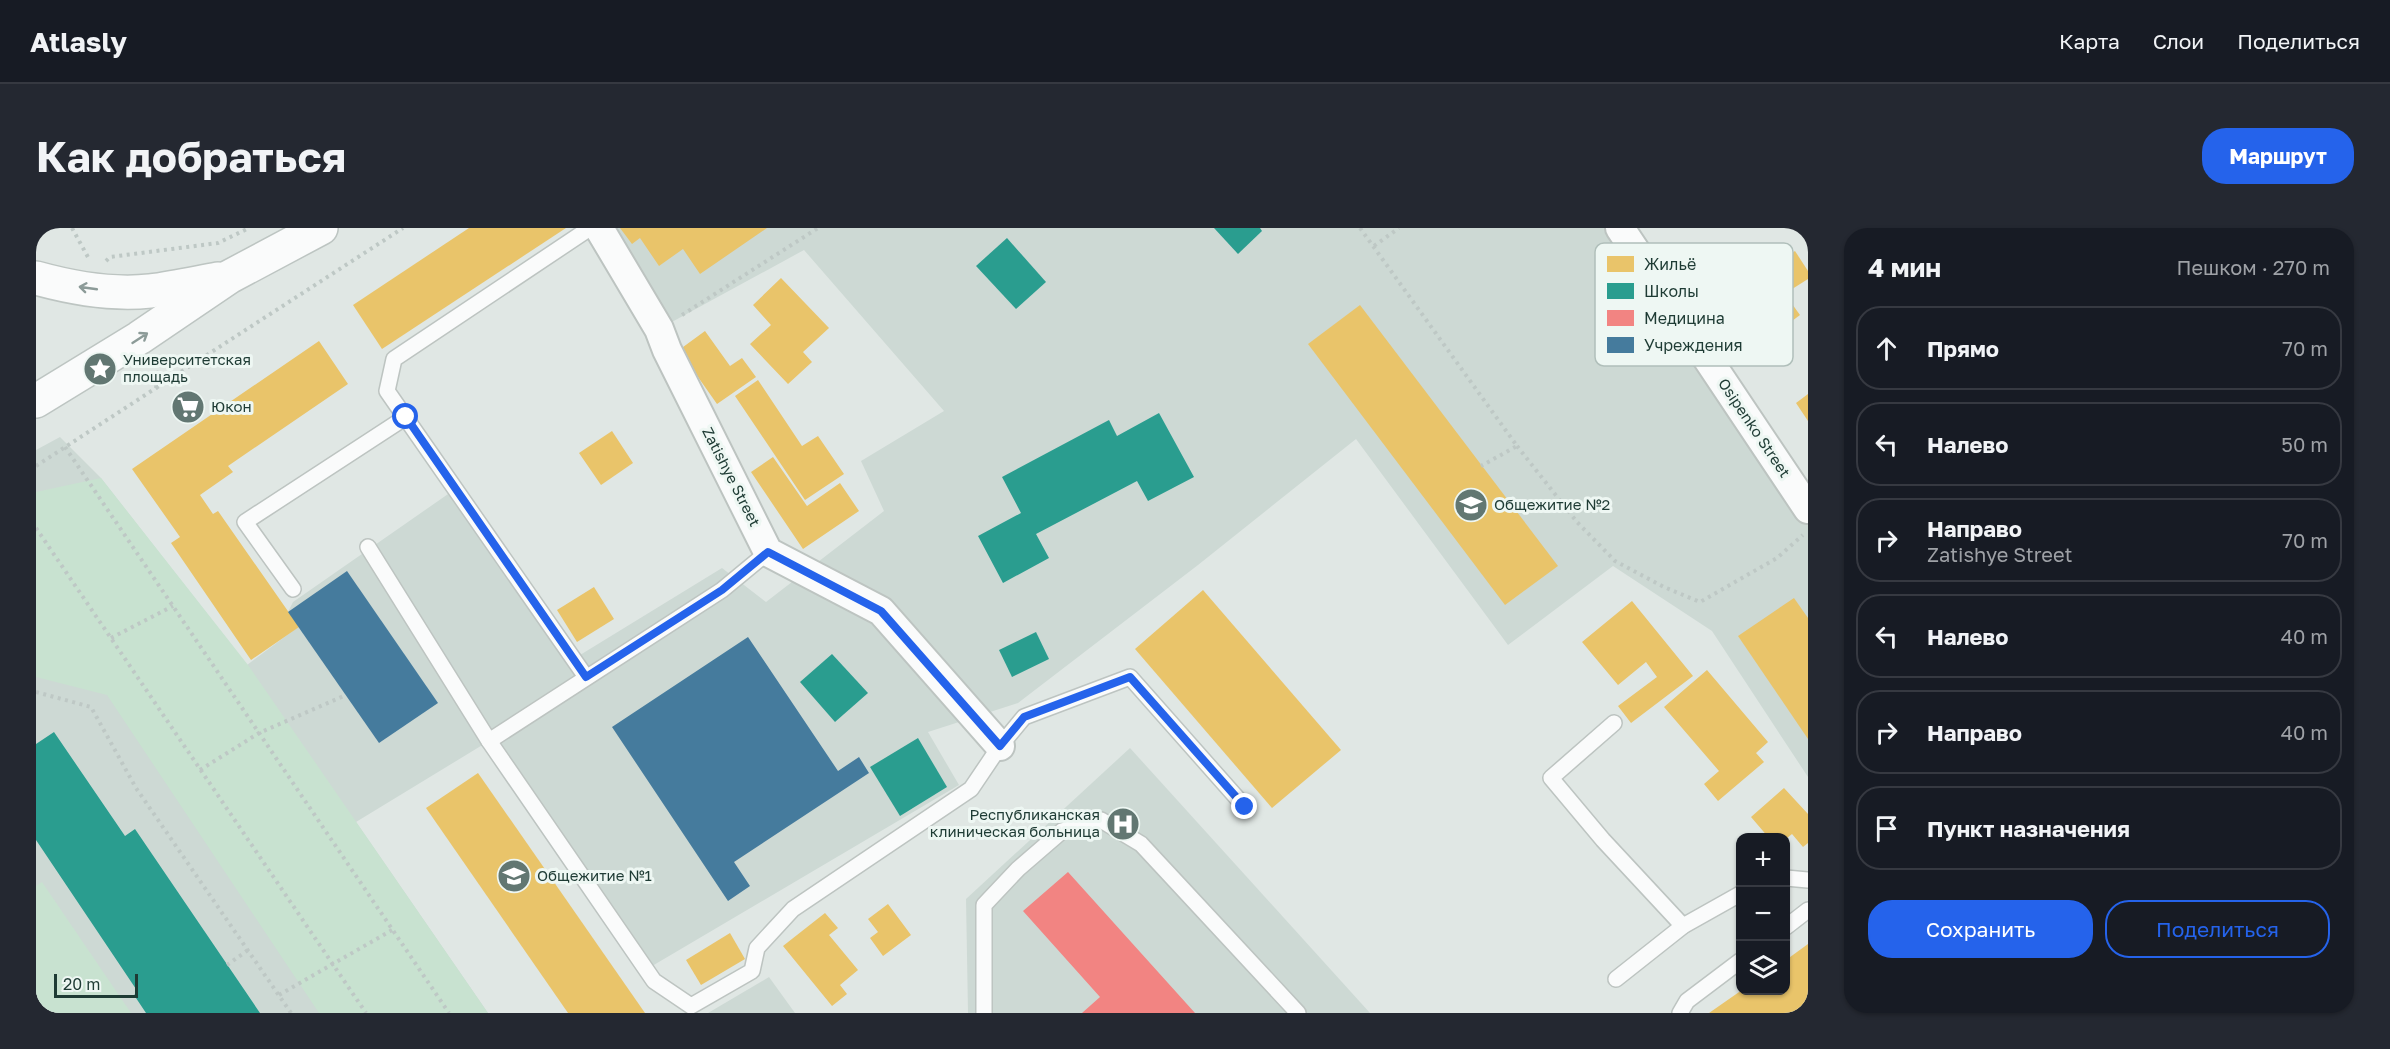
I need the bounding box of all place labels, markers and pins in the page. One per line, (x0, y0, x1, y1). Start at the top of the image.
place label: Университетская площадь (123, 350, 251, 385)
place icon: Университетская площадь (82, 351, 118, 387)
supermarket icon: Юкон (170, 389, 206, 425)
place label: Юкон (211, 397, 252, 415)
school or university icon: Общежитие №2 (1453, 487, 1489, 523)
place label: Общежитие №2 (1494, 495, 1610, 513)
place label: Республиканская клиническая больница (930, 805, 1100, 840)
hospital icon: Республиканская клиническая больница (1105, 806, 1141, 842)
school or university icon: Общежитие №1 (496, 858, 532, 894)
place label: Общежитие №1 (537, 866, 652, 884)

